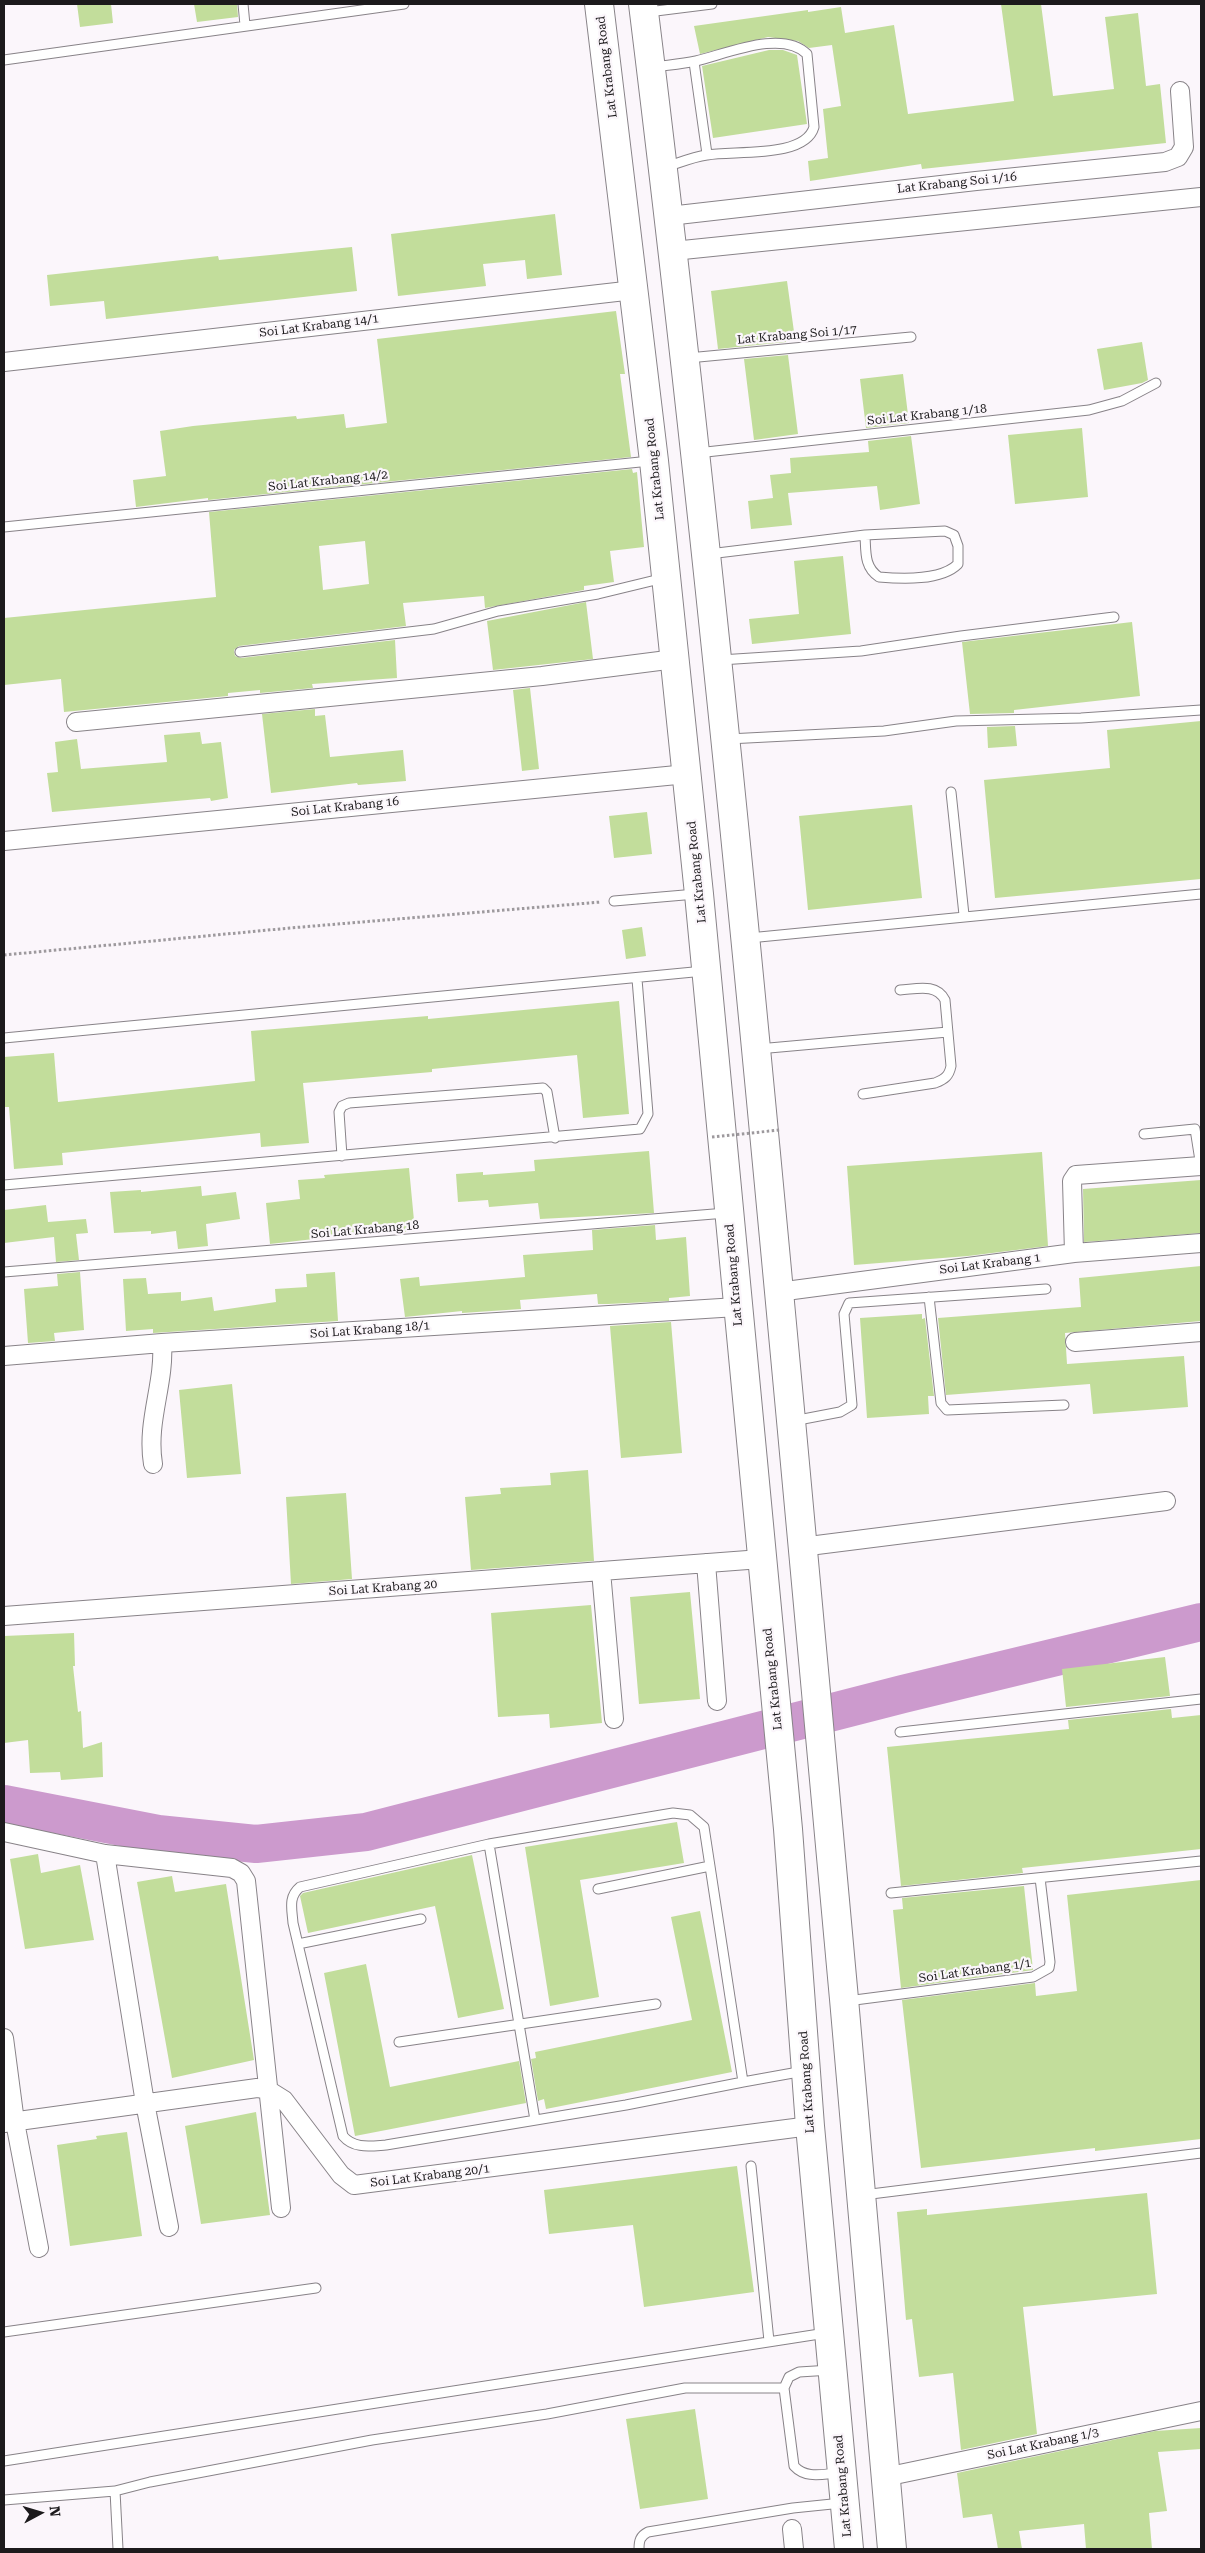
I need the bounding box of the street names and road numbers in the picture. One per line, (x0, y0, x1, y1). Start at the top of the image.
street label: Lat Krabang Road (594, 15, 620, 119)
street label: Lat Krabang Soi 1/16 (896, 170, 1018, 196)
street label: Soi Lat Krabang 14/1 (258, 312, 380, 340)
street label: Lat Krabang Soi 1/17 (736, 323, 858, 347)
street label: Soi Lat Krabang 1/18 (866, 402, 988, 428)
street label: Lat Krabang Road (642, 417, 668, 521)
street label: Soi Lat Krabang 14/2 (267, 468, 389, 494)
street label: Soi Lat Krabang 16 (290, 794, 400, 820)
street label: Lat Krabang Road (684, 820, 710, 924)
street label: Soi Lat Krabang 18 (310, 1218, 420, 1242)
street label: Lat Krabang Road (722, 1223, 746, 1327)
street label: Soi Lat Krabang 1 (939, 1251, 1041, 1277)
street label: Soi Lat Krabang 18/1 (309, 1319, 431, 1341)
street label: Soi Lat Krabang 20 (328, 1577, 438, 1599)
street label: Lat Krabang Road (760, 1627, 786, 1731)
street label: Soi Lat Krabang 1/1 (918, 1956, 1032, 1986)
street label: Lat Krabang Road (796, 2030, 818, 2134)
street label: Soi Lat Krabang 20/1 (369, 2162, 491, 2190)
street label: Soi Lat Krabang 1/3 (986, 2425, 1100, 2463)
street label: Lat Krabang Road (831, 2434, 855, 2538)

